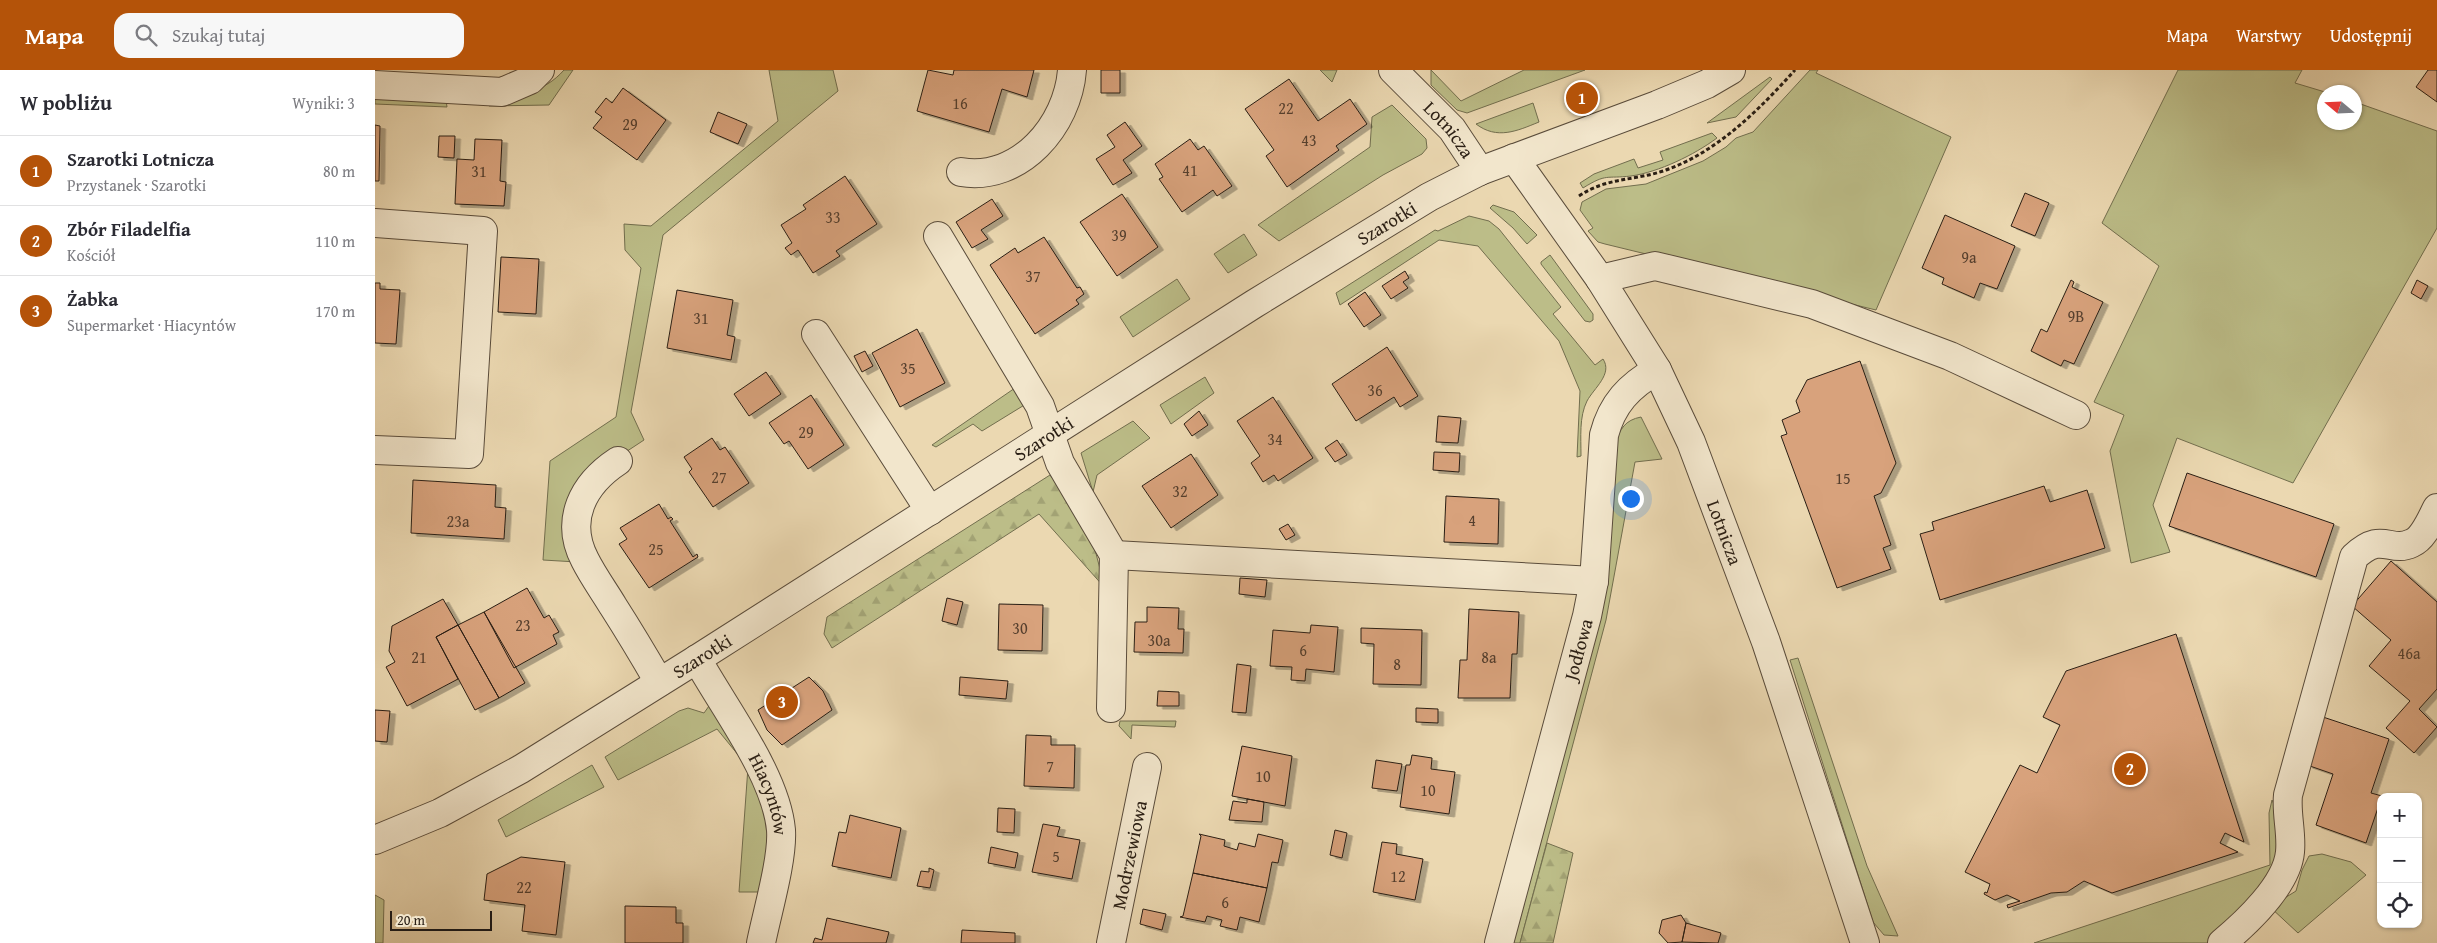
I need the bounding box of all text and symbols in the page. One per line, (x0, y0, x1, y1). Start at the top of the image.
search box (114, 13, 464, 58)
text: Mapa (25, 18, 84, 53)
icon: search (132, 21, 160, 49)
text: Szukaj tutaj (172, 21, 265, 49)
text: Mapa (2166, 22, 2208, 49)
text: Warstwy (2236, 22, 2302, 49)
text: Udostępnij (2330, 22, 2412, 49)
pin: 1 (1566, 79, 1598, 117)
north arrow (2317, 85, 2362, 130)
text: W pobliżu (20, 87, 112, 118)
text: Wyniki: 3 (292, 91, 355, 115)
house number: 16 (952, 91, 968, 115)
street label: Lotnicza (1417, 94, 1482, 164)
house number: 22 (1278, 96, 1294, 120)
house number: 29 (622, 112, 638, 136)
house number: 43 (1301, 128, 1317, 152)
text: Szarotki Lotnicza (67, 145, 214, 173)
house number: 41 (1182, 158, 1198, 182)
text: 1 (32, 159, 40, 183)
text: 80 m (323, 159, 355, 183)
house number: 31 (471, 159, 487, 183)
text: Przystanek · Szarotki (67, 173, 206, 197)
street label: Szarotki (1351, 194, 1422, 252)
house number: 33 (825, 205, 841, 229)
text: Zbór Filadelfia (67, 215, 191, 243)
house number: 39 (1111, 223, 1127, 247)
text: 2 (32, 229, 40, 253)
text: 110 m (315, 229, 355, 253)
text: Kościół (67, 243, 115, 267)
house number: 9a (1961, 245, 1977, 269)
house number: 37 (1025, 264, 1041, 288)
text: Żabka (67, 285, 118, 313)
text: 3 (32, 299, 40, 323)
text: 170 m (315, 299, 355, 323)
house number: 9B (2068, 304, 2084, 328)
house number: 31 (693, 306, 709, 330)
text: Supermarket · Hiacyntów (67, 313, 236, 337)
house number: 35 (900, 356, 916, 380)
house number: 36 (1367, 378, 1383, 402)
street label: Szarotki (1008, 409, 1079, 468)
house number: 29 (798, 420, 814, 444)
house number: 34 (1267, 427, 1283, 451)
house number: 27 (711, 465, 727, 489)
house number: 15 (1835, 466, 1851, 490)
house number: 32 (1172, 479, 1188, 503)
your location (1618, 486, 1644, 512)
street label: Lotnicza (1700, 496, 1750, 569)
house number: 4 (1468, 508, 1476, 532)
house number: 23a (447, 509, 470, 533)
house number: 25 (648, 537, 664, 561)
house number: 23 (515, 613, 531, 637)
street label: Jodłowa (1556, 615, 1600, 685)
house number: 30 (1012, 616, 1028, 640)
street label: Szarotki (667, 626, 737, 685)
house number: 30a (1148, 628, 1171, 652)
house number: 6 (1299, 638, 1307, 662)
house number: 46a (2398, 641, 2421, 665)
house number: 21 (411, 645, 427, 669)
house number: 8a (1481, 645, 1497, 669)
house number: 8 (1393, 652, 1401, 676)
pin: 3 (766, 683, 798, 721)
street label: Hiacyntów (742, 748, 796, 837)
pin: 2 (2114, 750, 2146, 788)
house number: 7 (1046, 754, 1054, 778)
house number: 10 (1255, 764, 1271, 788)
house number: 10 (1420, 778, 1436, 802)
map controls (2377, 793, 2422, 928)
button: + (2377, 793, 2422, 838)
street label: Modrzewiowa (1104, 798, 1154, 912)
button: − (2377, 838, 2422, 883)
house number: 5 (1052, 844, 1060, 868)
house number: 12 (1390, 864, 1406, 888)
house number: 22 (516, 875, 532, 899)
button: locate (2377, 883, 2422, 928)
house number: 6 (1221, 890, 1229, 914)
scale bar (390, 908, 493, 931)
text: 20 m (397, 910, 425, 930)

